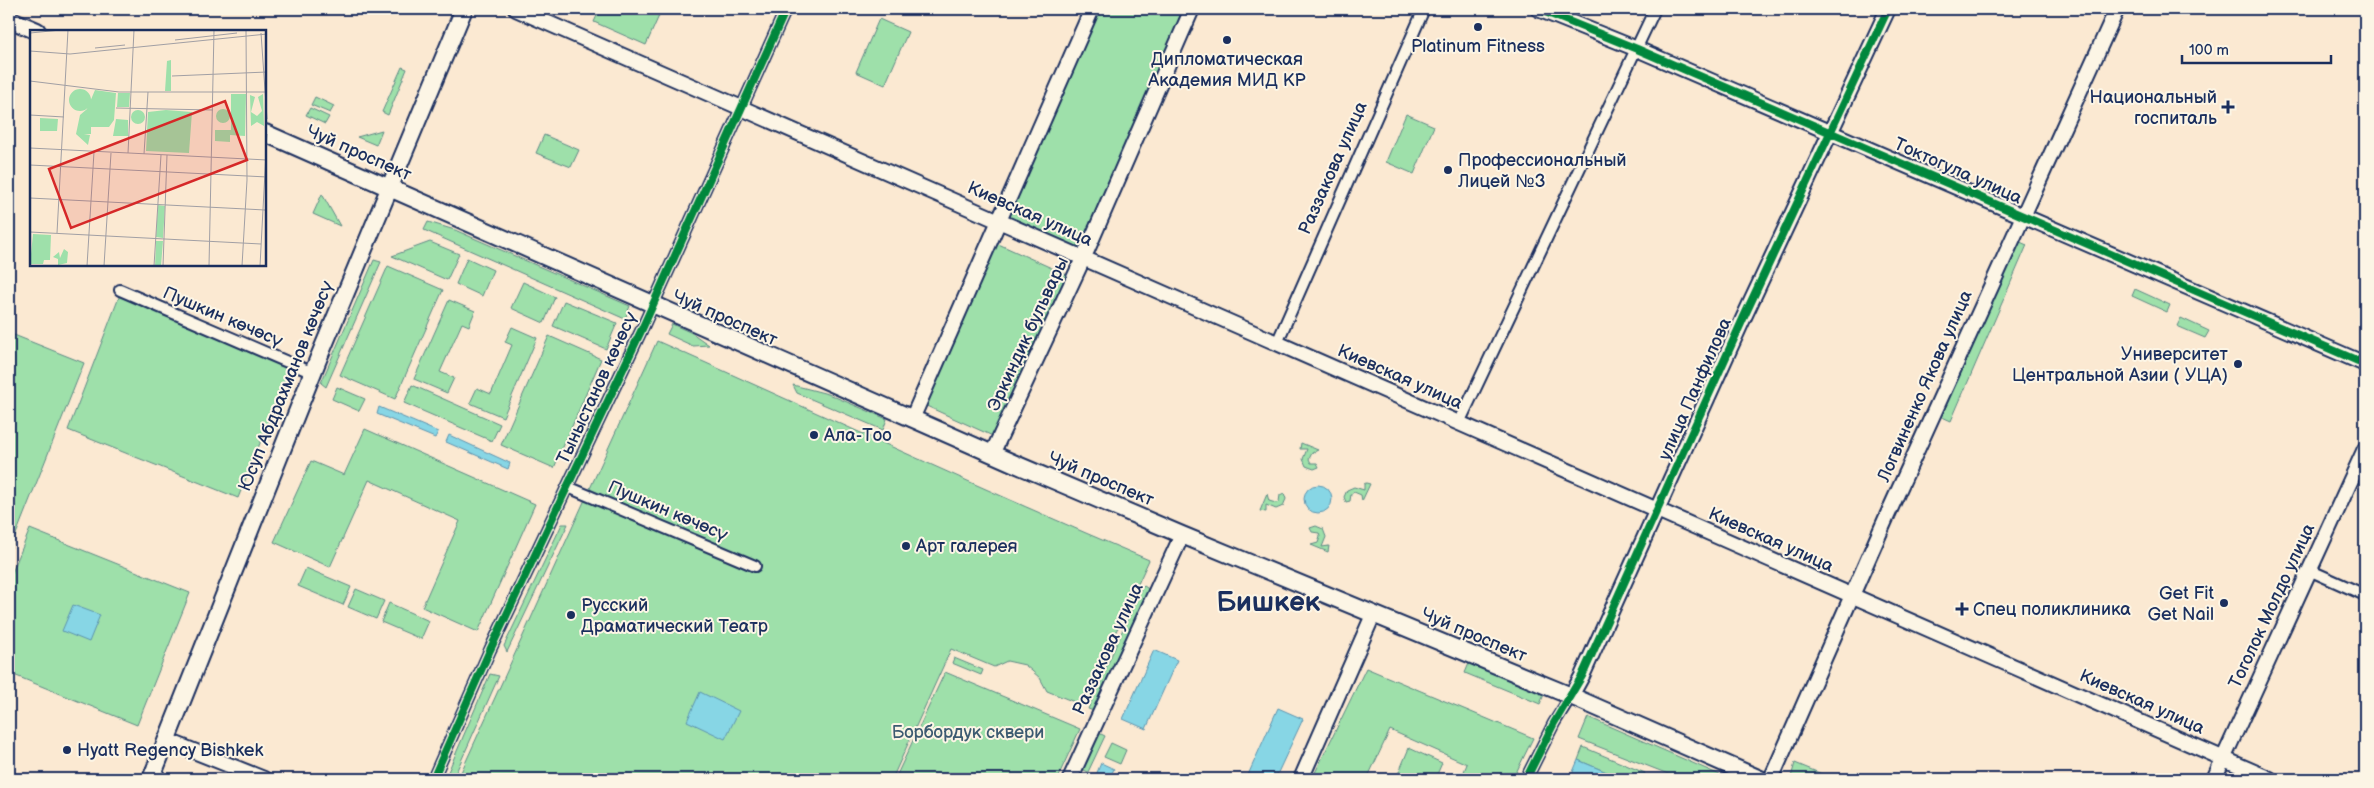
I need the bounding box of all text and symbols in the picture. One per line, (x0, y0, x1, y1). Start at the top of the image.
marker: Platinum Fitness (1472, 21, 1484, 33)
inset map (30, 30, 266, 266)
scale bar (2182, 32, 2330, 64)
marker: Дипломатическая Академия МИД КР (1221, 34, 1233, 46)
place label: Platinum Fitness (1411, 36, 1545, 57)
text: 100 m (2189, 41, 2229, 60)
place label: Дипломатическая Академия МИД КР (1147, 49, 1306, 91)
place label: Национальный госпиталь (2090, 87, 2217, 129)
street label: Раззакова улица (1294, 98, 1372, 238)
marker: Национальный госпиталь (2221, 100, 2235, 114)
street label: Чуй проспект (303, 121, 415, 186)
street label: Токтогула улица (1891, 133, 2025, 209)
place label: Профессиональный Лицей №3 (1457, 150, 1627, 192)
marker: Профессиональный Лицей №3 (1442, 164, 1454, 176)
street label: Киевская улица (964, 177, 1096, 251)
street label: Эркиндик бульвары (983, 253, 1073, 415)
street label: Юсуп Абдрахманов көчөсү (234, 277, 338, 494)
street label: Пушкин көчөсү (160, 282, 286, 352)
street label: Чуй проспект (669, 286, 781, 351)
street label: Логвиненко Якова улица (1873, 287, 1977, 486)
street label: Тыныстанов көчөсү (552, 308, 642, 468)
street label: улица Панфилова (1654, 314, 1736, 464)
street label: Киевская улица (1334, 340, 1466, 414)
place label: Университет Центральной Азии ( УЦА) (2012, 344, 2229, 386)
marker: Университет Центральной Азии ( УЦА) (2232, 358, 2244, 370)
place label: Ала-Тоо (823, 425, 892, 446)
marker: Ала-Тоо (808, 429, 820, 441)
street label: Чуй проспект (1045, 447, 1158, 511)
street label: Пушкин көчөсү (605, 476, 731, 546)
street label: Киевская улица (1705, 503, 1837, 577)
street label: Тоголок Молдо улица (2225, 520, 2320, 692)
place label: Арт галерея (915, 536, 1018, 557)
marker: Арт галерея (900, 540, 912, 552)
street label: Раззакова улица (1068, 579, 1148, 718)
place label: Get Fit Get Nail (2147, 583, 2214, 625)
district label: Бишкек (1216, 586, 1321, 619)
place label: Русский Драматический Театр (581, 595, 768, 637)
marker: Get Fit Get Nail (2218, 597, 2230, 609)
place label: Спец поликлиника (1973, 599, 2131, 620)
marker: Спец поликлиника (1955, 602, 1969, 616)
street label: Чуй проспект (1418, 603, 1531, 667)
marker: Русский Драматический Театр (565, 609, 577, 621)
street label: Киевская улица (2076, 665, 2208, 739)
park label: Борбордук сквери (892, 722, 1044, 743)
place label: Hyatt Regency Bishkek (77, 740, 263, 761)
marker: Hyatt Regency Bishkek (61, 744, 73, 756)

